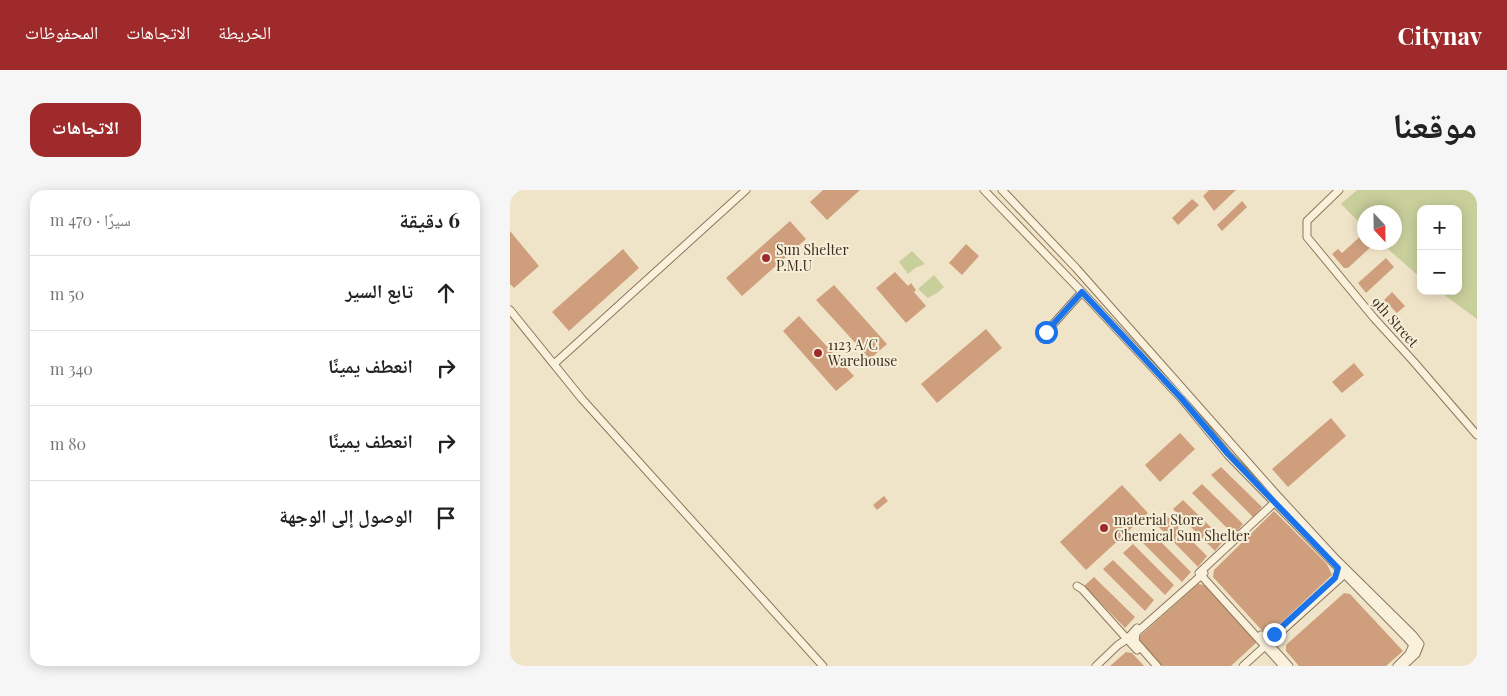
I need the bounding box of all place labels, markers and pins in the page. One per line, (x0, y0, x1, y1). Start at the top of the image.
place label: Sun Shelter P.M.U (776, 240, 849, 275)
marker: Sun Shelter P.M.U (760, 252, 772, 264)
place label: 1123 A/C Warehouse (827, 335, 897, 370)
marker: 1123 A/C Warehouse (812, 347, 824, 359)
place label: material Store Chemical Sun Shelter (1114, 510, 1250, 545)
marker: material Store Chemical Sun Shelter (1098, 522, 1110, 534)

